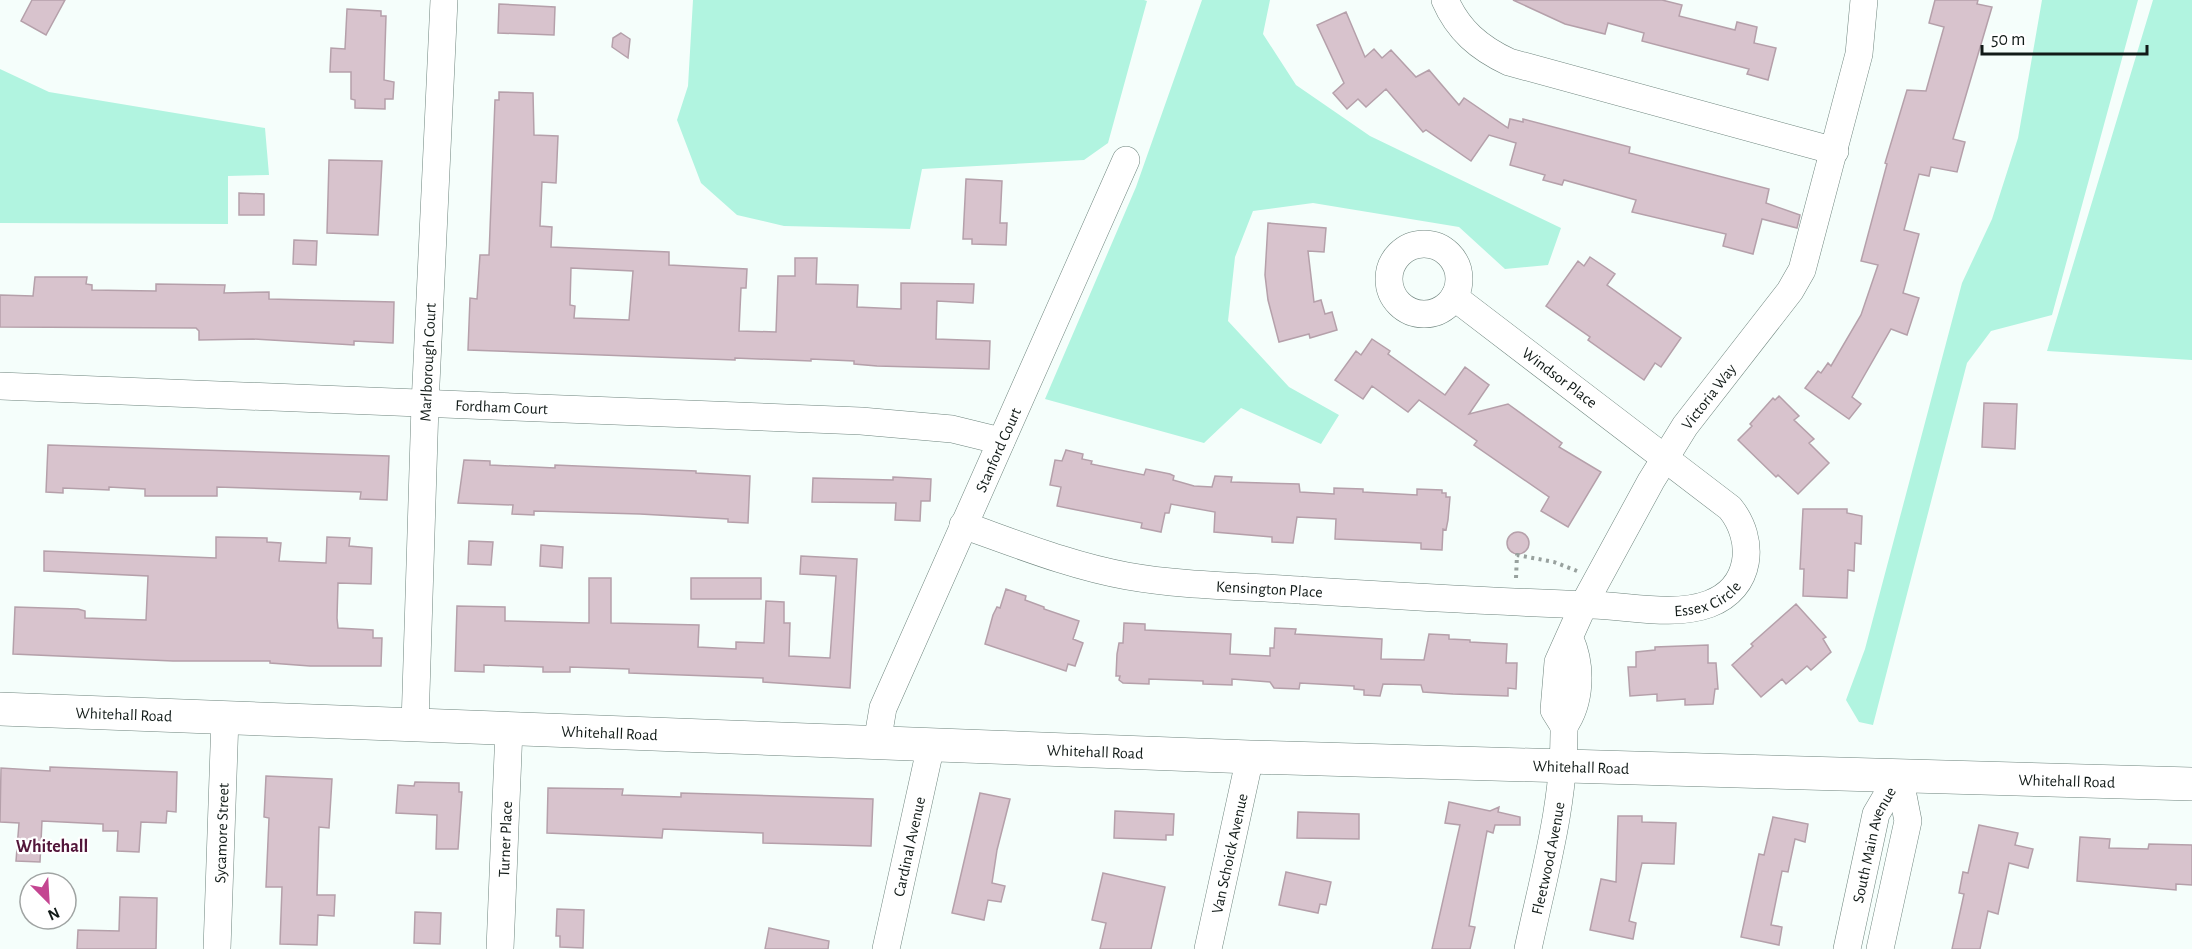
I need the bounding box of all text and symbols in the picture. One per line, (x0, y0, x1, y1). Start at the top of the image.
scale bar (1982, 18, 2147, 56)
text: 50 m (1991, 31, 2025, 49)
street label: Marlborough Court (417, 302, 439, 422)
street label: Windsor Place (1519, 345, 1600, 411)
street label: Victoria Way (1679, 361, 1740, 433)
street label: Fordham Court (455, 398, 548, 417)
street label: Stanford Court (973, 406, 1024, 495)
street label: Kensington Place (1216, 578, 1323, 600)
street label: Essex Circle (1674, 578, 1744, 619)
street label: Whitehall Road (75, 705, 173, 725)
street label: Whitehall Road (561, 724, 658, 743)
street label: Whitehall Road (1047, 742, 1144, 762)
street label: Whitehall Road (1532, 758, 1630, 777)
street label: Whitehall Road (2018, 772, 2115, 791)
street label: Sycamore Street (212, 783, 232, 884)
street label: South Main Avenue (1850, 784, 1899, 904)
street label: Van Schoick Avenue (1209, 792, 1251, 915)
street label: Cardinal Avenue (891, 795, 928, 898)
street label: Turner Place (496, 801, 515, 878)
street label: Fleetwood Avenue (1529, 801, 1568, 916)
district label: Whitehall (16, 838, 88, 856)
north arrow (18, 871, 78, 931)
text: N (45, 904, 62, 923)

